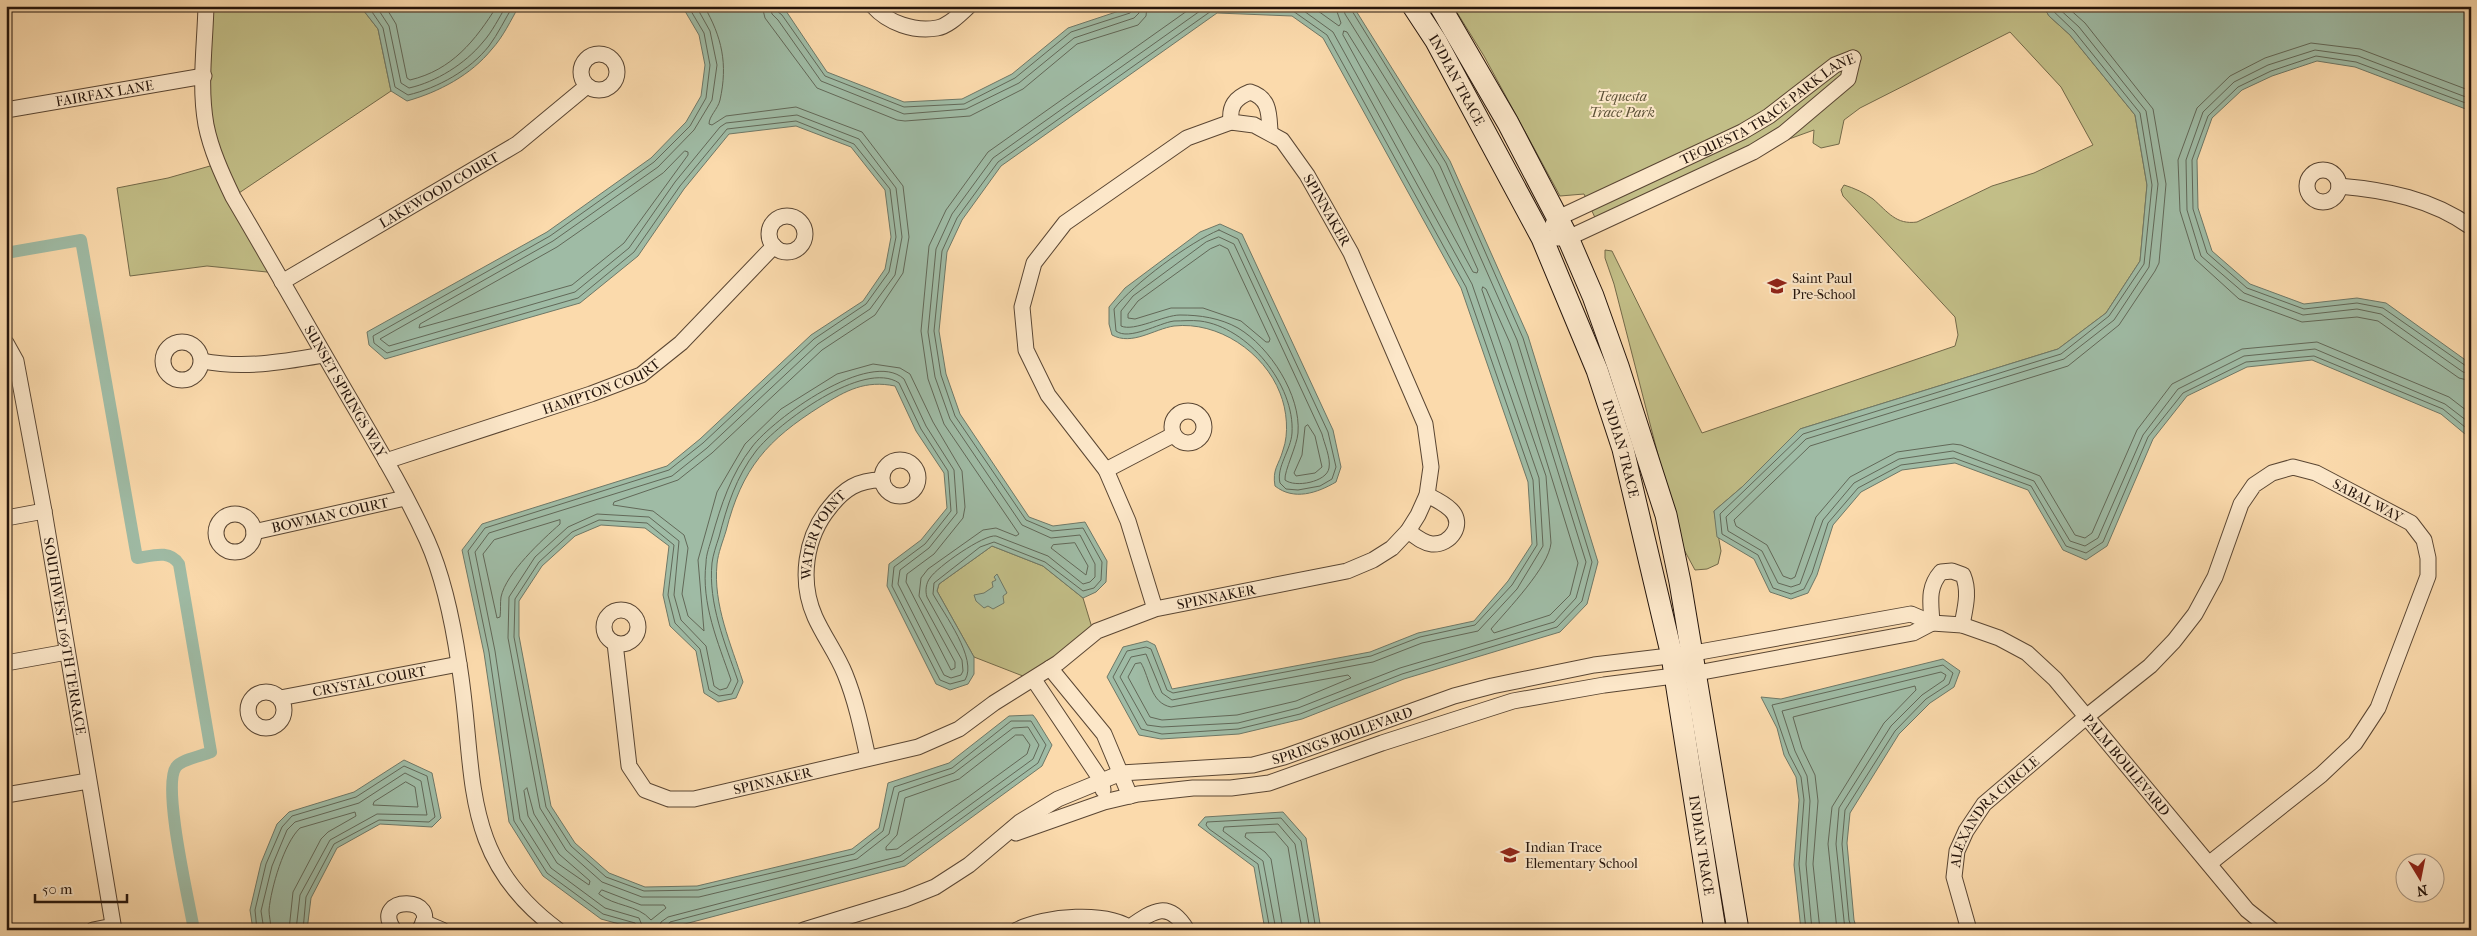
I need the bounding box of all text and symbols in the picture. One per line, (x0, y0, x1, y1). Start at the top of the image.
street label: INDIAN TRACE (1425, 31, 1488, 129)
street label: TEQUESTA TRACE PARK LANE (1677, 50, 1858, 169)
street label: FAIRFAX LANE (54, 77, 155, 110)
park label: Tequesta Trace Park (1589, 88, 1655, 121)
street label: LAKEWOOD COURT (376, 148, 503, 232)
street label: SPINNAKER (1299, 171, 1354, 250)
place label: Saint Paul Pre-School (1792, 270, 1856, 303)
school or university icon: Saint Paul Pre-School (1766, 275, 1788, 297)
street label: SUNSET SPRINGS WAY (300, 322, 390, 461)
street label: HAMPTON COURT (540, 355, 664, 418)
street label: INDIAN TRACE (1598, 398, 1642, 500)
street label: SABAL WAY (2330, 475, 2406, 526)
street label: WATER POINT (798, 486, 850, 581)
street label: BOWMAN COURT (270, 494, 391, 537)
street label: SOUTHWEST 169TH TERRACE (40, 536, 89, 737)
street label: SPINNAKER (1175, 581, 1258, 613)
street label: CRYSTAL COURT (311, 662, 428, 701)
street label: SPRINGS BOULEVARD (1270, 703, 1415, 769)
street label: PALM BOULEVARD (2079, 711, 2173, 820)
street label: ALEXANDRA CIRCLE (1947, 752, 2043, 869)
street label: SPINNAKER (732, 764, 814, 799)
street label: INDIAN TRACE (1685, 794, 1718, 897)
place label: Indian Trace Elementary School (1525, 839, 1638, 872)
school or university icon: Indian Trace Elementary School (1499, 844, 1521, 866)
north arrow (2394, 854, 2444, 904)
scale bar (35, 871, 128, 903)
text: 50 m (42, 880, 73, 898)
text: N (2415, 881, 2429, 900)

